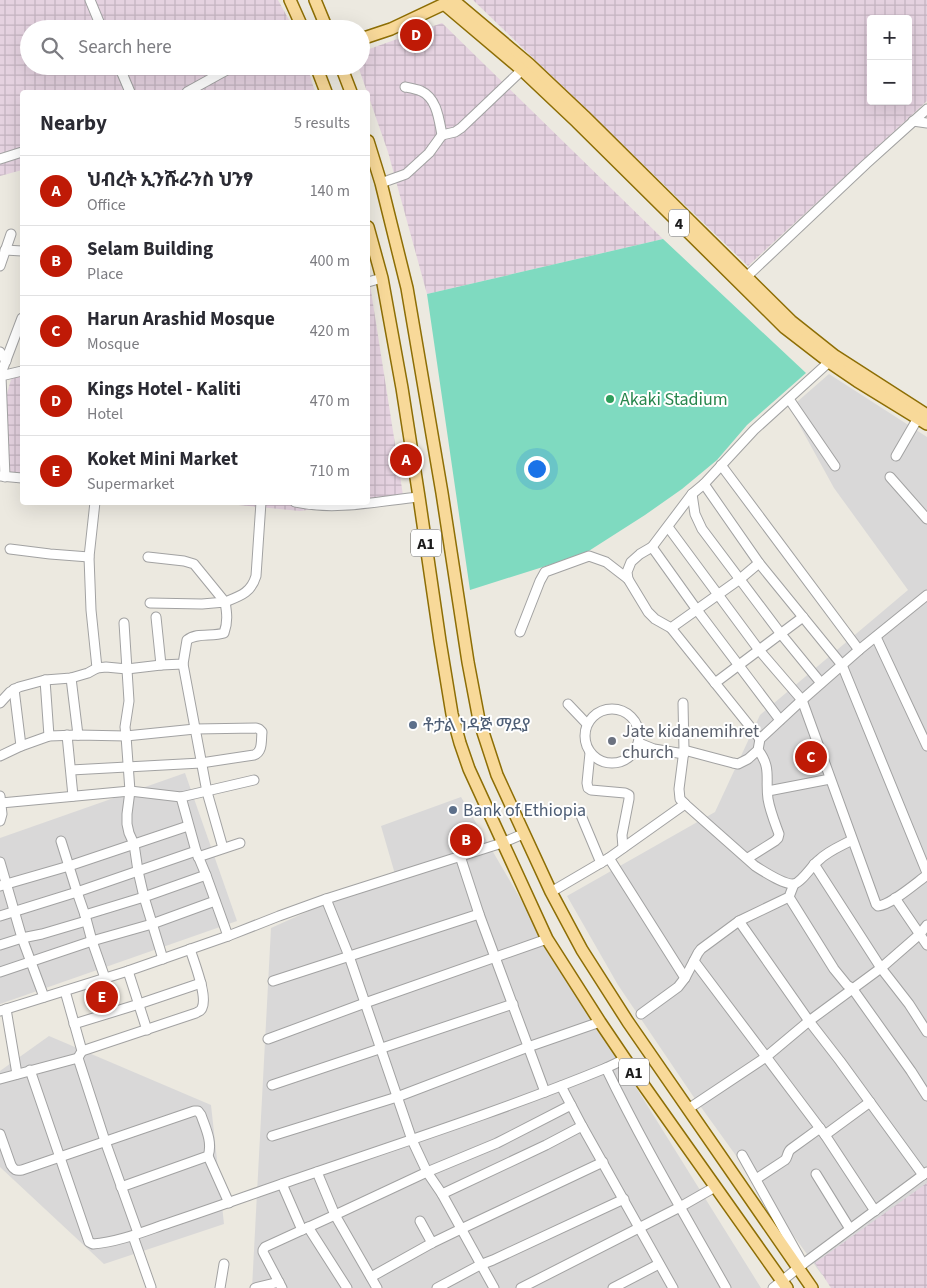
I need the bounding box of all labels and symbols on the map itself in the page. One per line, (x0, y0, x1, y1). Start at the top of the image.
pin: D (400, 16, 432, 54)
road number: 4 (669, 210, 689, 237)
place label: Akaki Stadium (620, 387, 728, 412)
marker: Akaki Stadium (604, 393, 616, 405)
pin: A (390, 441, 422, 479)
your location (524, 456, 550, 482)
road number: A1 (411, 530, 441, 556)
place label: ቶታል ነዳጅ ማደያ (423, 713, 530, 738)
marker: ቶታል ነዳጅ ማደያ (407, 719, 419, 731)
place label: Jate kidanemihret church (622, 719, 759, 765)
marker: Jate kidanemihret church (606, 735, 618, 747)
pin: C (795, 738, 827, 776)
place label: Bank of Ethiopia (463, 798, 586, 823)
marker: Bank of Ethiopia (447, 804, 459, 816)
pin: B (450, 821, 482, 859)
pin: E (86, 978, 118, 1016)
road number: A1 (619, 1058, 649, 1086)

